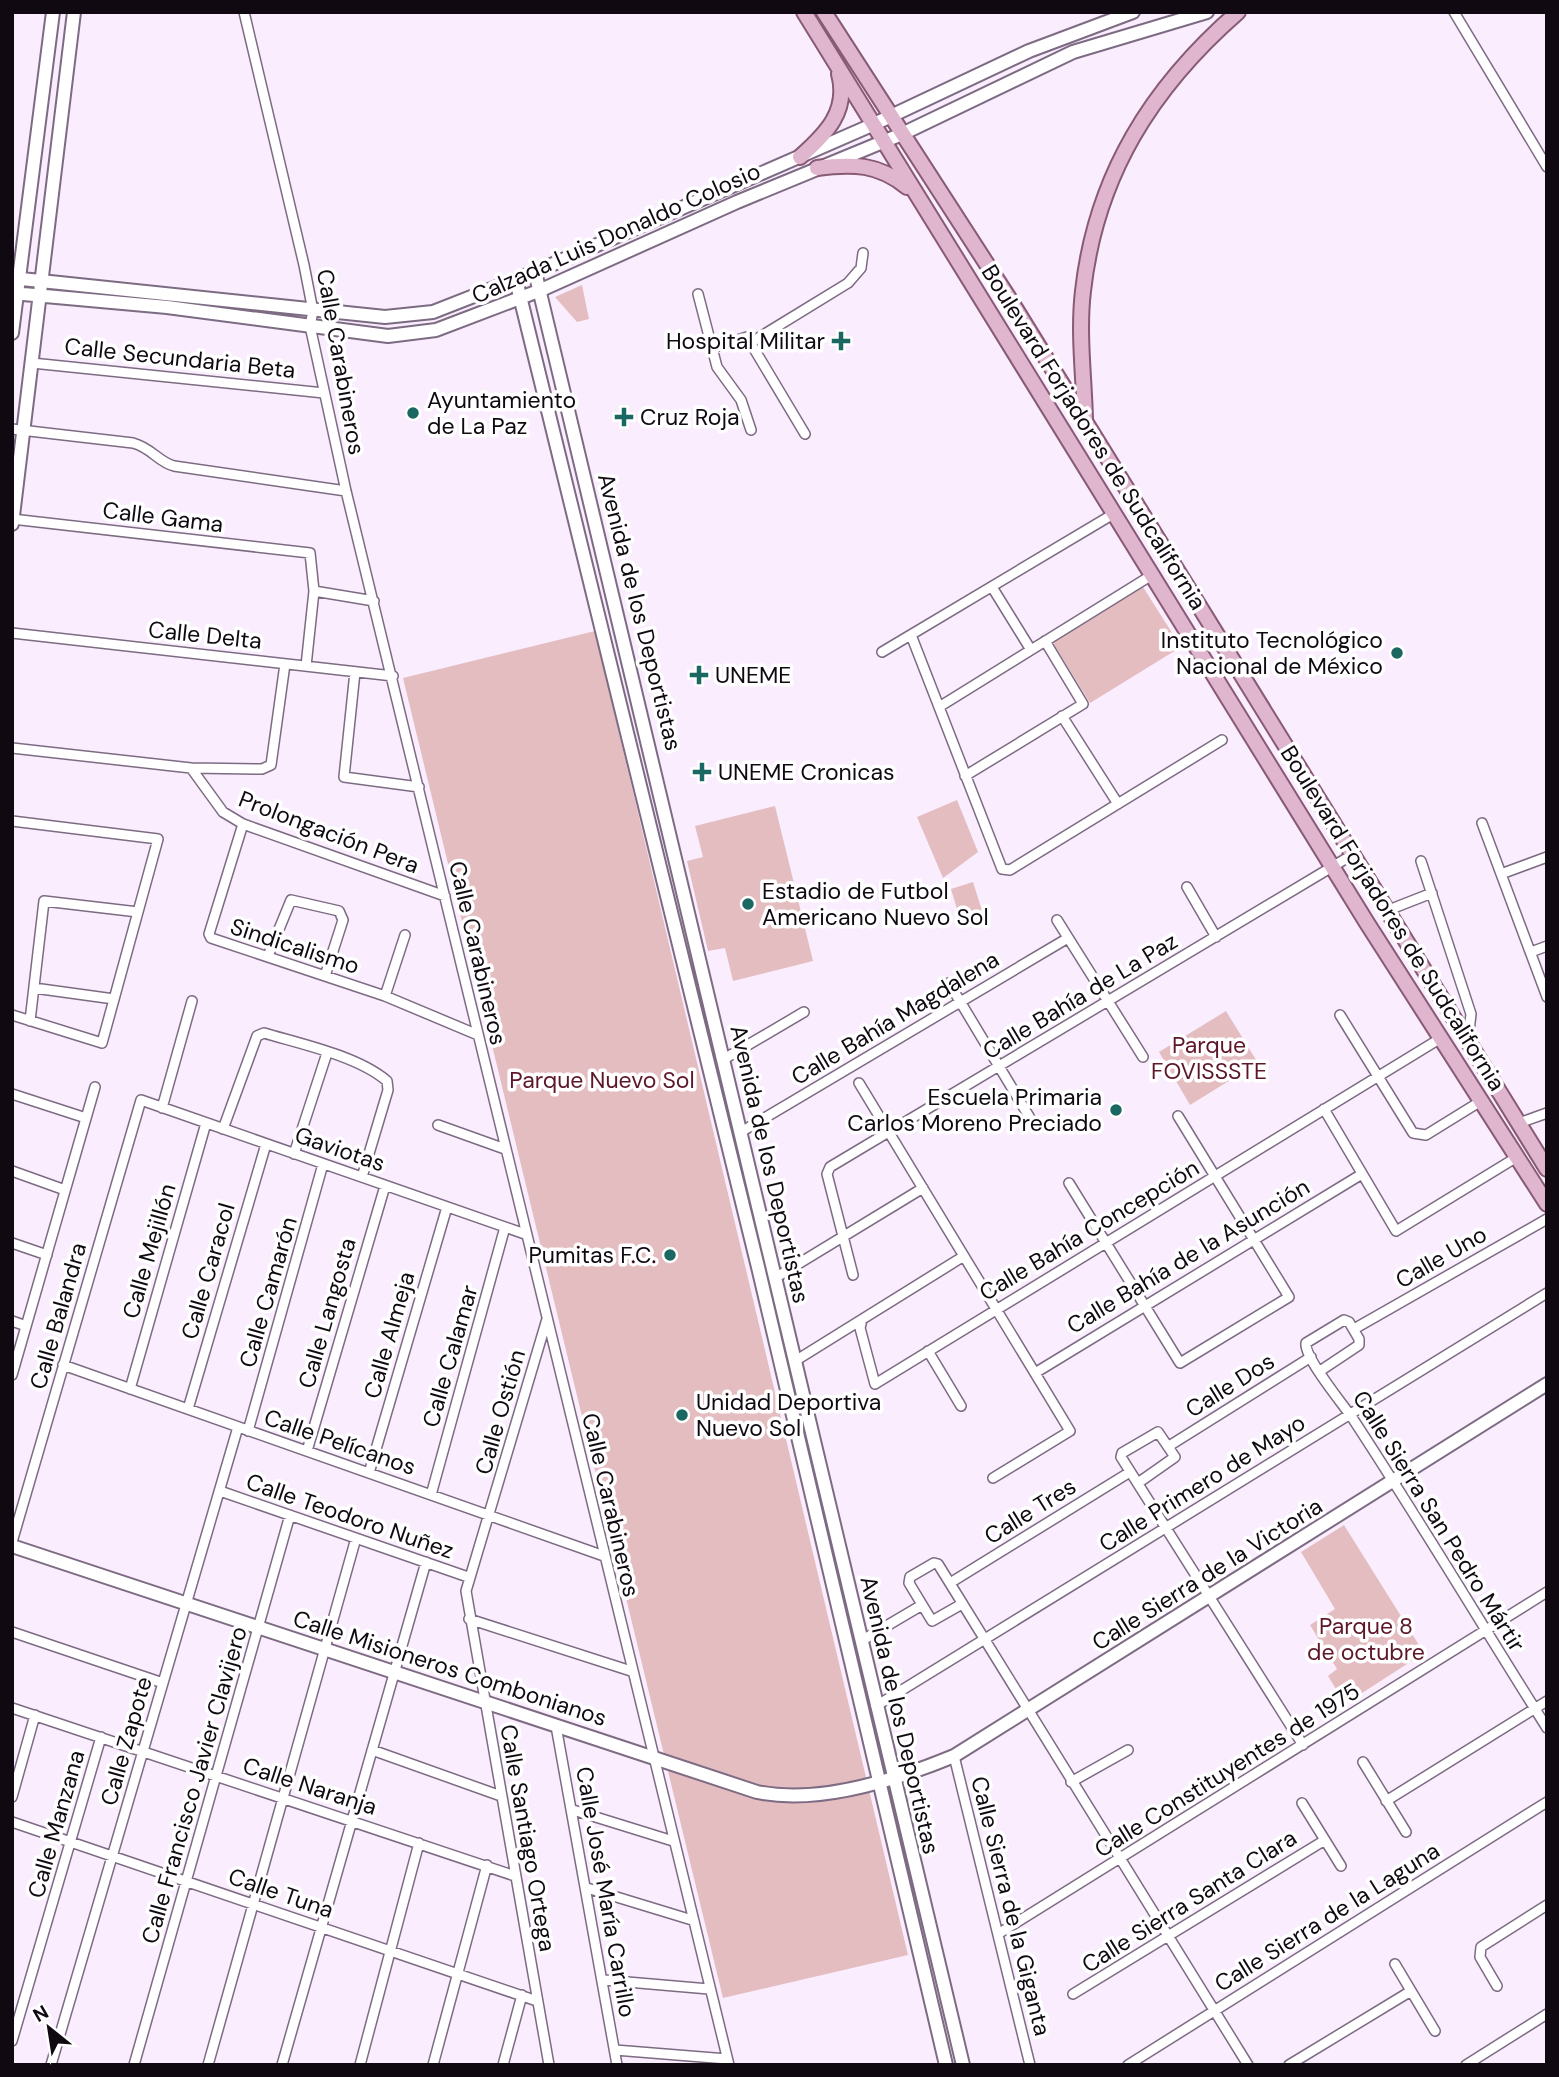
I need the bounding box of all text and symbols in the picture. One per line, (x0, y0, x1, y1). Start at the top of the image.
street label: Calzada Luis Donaldo Colosio (467, 156, 765, 310)
street label: Boulevard Forjadores de Sudcalifornia (975, 259, 1213, 615)
street label: Calle Carabineros (310, 267, 372, 457)
place label: Hospital Militar (666, 326, 825, 356)
street label: Calle Secundaria Beta (63, 331, 297, 385)
marker: Hospital Militar (831, 331, 851, 351)
place label: Ayuntamiento de La Paz (427, 385, 576, 441)
place label: Cruz Roja (640, 402, 740, 432)
marker: Ayuntamiento de La Paz (405, 405, 421, 421)
marker: Cruz Roja (614, 407, 634, 427)
street label: Avenida de los Deportistas (591, 470, 689, 754)
street label: Calle Gama (101, 495, 225, 539)
street label: Calle Delta (147, 614, 263, 656)
place label: Instituto Tecnológico Nacional de México (1161, 625, 1383, 681)
marker: Instituto Tecnológico Nacional de México (1389, 645, 1405, 661)
place label: UNEME (715, 660, 791, 690)
marker: UNEME (689, 665, 709, 685)
street label: Boulevard Forjadores de Sudcalifornia (1274, 740, 1512, 1096)
place label: UNEME Cronicas (718, 757, 895, 787)
marker: UNEME Cronicas (692, 762, 712, 782)
street label: Prolongación Pera (235, 784, 423, 880)
street label: Calle Carabineros (442, 858, 514, 1048)
place label: Estadio de Futbol Americano Nuevo Sol (762, 876, 989, 932)
marker: Estadio de Futbol Americano Nuevo Sol (740, 896, 756, 912)
street label: Sindicalismo (227, 911, 363, 981)
street label: Calle Bahía de La Paz (977, 926, 1183, 1066)
street label: Calle Bahía Magdalena (786, 944, 1004, 1092)
street label: Avenida de los Deportistas (723, 1022, 817, 1306)
park label: Parque FOVISSSTE (1151, 1030, 1267, 1086)
park label: Parque Nuevo Sol (509, 1065, 695, 1095)
place label: Escuela Primaria Carlos Moreno Preciado (847, 1082, 1102, 1138)
marker: Escuela Primaria Carlos Moreno Preciado (1108, 1102, 1124, 1118)
street label: Gaviotas (291, 1120, 389, 1178)
street label: Calle Bahía Concepción (974, 1152, 1204, 1308)
street label: Calle Bahía de la Asunción (1061, 1172, 1315, 1340)
street label: Calle Mejillón (115, 1180, 183, 1322)
street label: Calle Caracol (174, 1199, 242, 1343)
street label: Calle Camarón (232, 1213, 304, 1371)
street label: Calle Uno (1390, 1219, 1492, 1295)
street label: Calle Langosta (291, 1234, 363, 1392)
street label: Calle Balandra (23, 1239, 93, 1393)
place label: Pumitas F.C. (528, 1240, 656, 1270)
marker: Pumitas F.C. (662, 1247, 678, 1263)
street label: Calle Almeja (357, 1268, 421, 1402)
street label: Calle Calamar (415, 1281, 485, 1431)
street label: Calle Ostión (468, 1346, 532, 1478)
street label: Calle Dos (1180, 1346, 1280, 1424)
street label: Calle Sierra San Pedro Mártir (1346, 1385, 1532, 1657)
place label: Unidad Deportiva Nuevo Sol (696, 1387, 881, 1443)
street label: Calle Pelícanos (260, 1402, 420, 1482)
marker: Unidad Deportiva Nuevo Sol (674, 1407, 690, 1423)
street label: Calle Primero de Mayo (1093, 1407, 1311, 1559)
street label: Calle Carabineros (575, 1410, 647, 1600)
street label: Calle Teodoro Nuñez (242, 1466, 458, 1566)
street label: Calle Tres (978, 1471, 1082, 1551)
street label: Calle Sierra de la Victoria (1086, 1491, 1328, 1657)
street label: Avenida de los Deportistas (853, 1573, 947, 1857)
street label: Calle Misioneros Combonianos (289, 1603, 611, 1733)
park label: Parque 8 de octubre (1307, 1611, 1425, 1667)
street label: Calle Francisco Javier Clavijero (134, 1623, 254, 1947)
street label: Calle Zapote (93, 1673, 159, 1809)
street label: Calle Constituyentes de 1975 (1089, 1676, 1365, 1864)
street label: Calle Santiago Ortega (493, 1722, 563, 1954)
street label: Calle Manzana (21, 1747, 91, 1901)
street label: Calle Naranja (239, 1750, 381, 1822)
street label: Calle José María Carrillo (569, 1764, 643, 2020)
street label: Calle Sierra de la Giganta (964, 1773, 1058, 2039)
street label: Calle Sierra Santa Clara (1076, 1823, 1302, 1979)
street label: Calle Sierra de la Laguna (1209, 1835, 1445, 1999)
street label: Calle Tuna (225, 1861, 337, 1925)
north arrow (14, 1993, 84, 2063)
text: N (28, 1999, 53, 2028)

